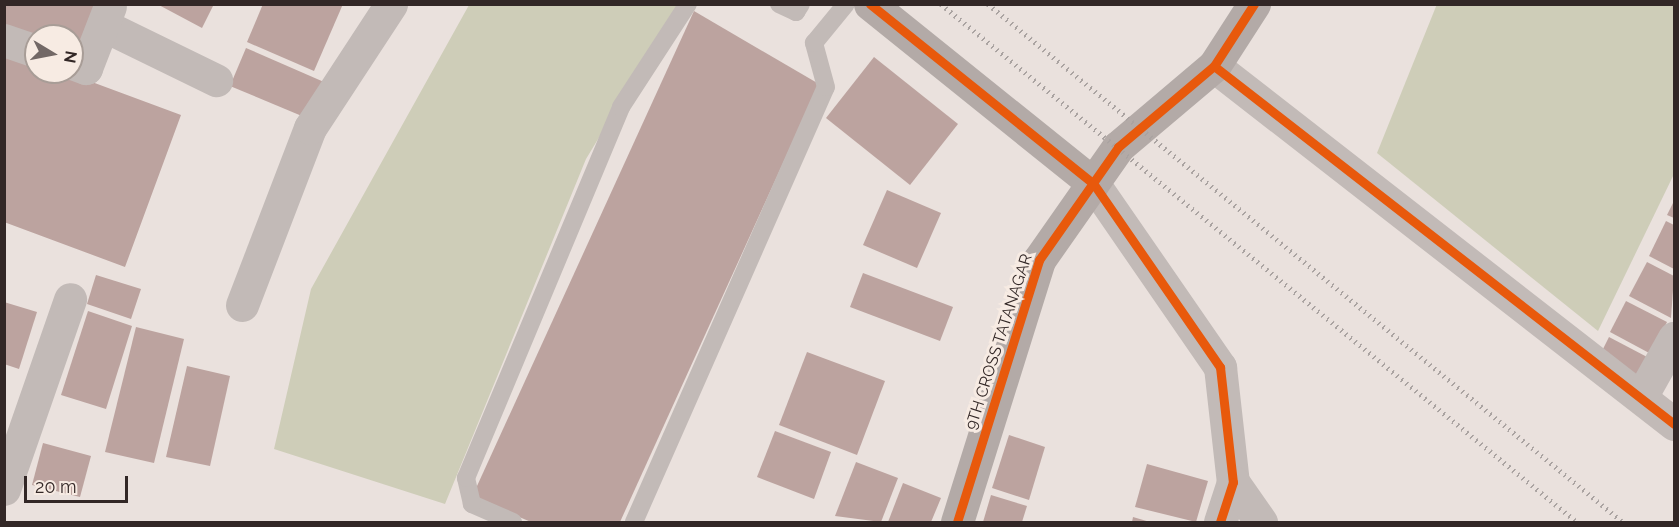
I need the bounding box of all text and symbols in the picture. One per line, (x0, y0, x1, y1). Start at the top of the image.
north arrow (24, 24, 84, 84)
text: N (60, 49, 81, 65)
street label: 9TH CROSS TATANAGAR (961, 251, 1037, 433)
scale bar (27, 464, 130, 502)
text: 20 m (35, 476, 77, 497)

